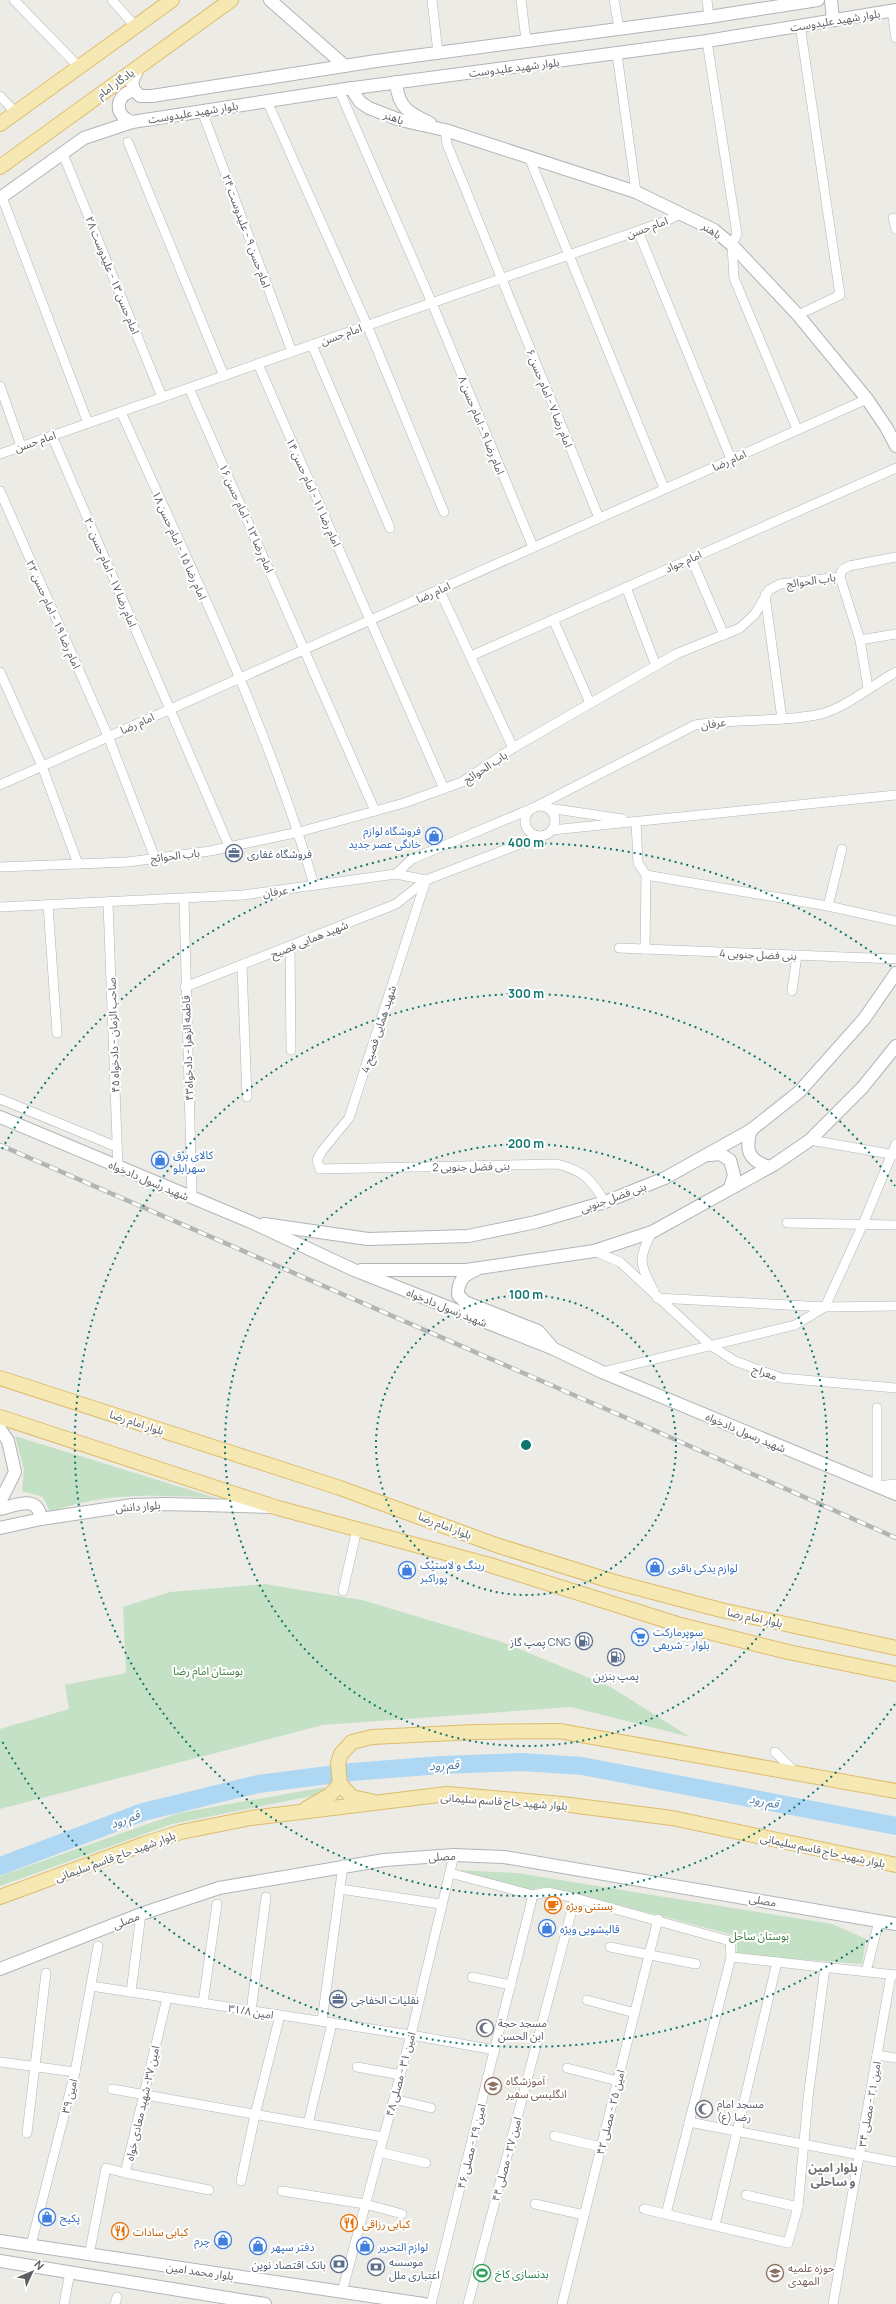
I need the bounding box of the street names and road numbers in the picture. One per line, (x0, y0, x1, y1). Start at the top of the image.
street label: بلوار شهید علیدوست (789, 5, 881, 35)
street label: بلوار شهید علیدوست (468, 54, 560, 80)
street label: یادگار امام (93, 64, 137, 102)
street label: بلوار شهید علیدوست (147, 97, 239, 127)
street label: باهنر (381, 106, 406, 128)
street label: امام حسن ۹ - علیدوست ۲۴ (219, 172, 275, 290)
street label: امام حسن (624, 213, 670, 242)
street label: امام حسن ۱۳ - علیدوست ۲۸ (82, 214, 144, 337)
street label: باهنر (698, 217, 725, 242)
street label: امام حسن (318, 320, 364, 349)
street label: امام رضا ۷ - امام حسن ۶ (522, 347, 577, 450)
street label: امام رضا ۹ - امام حسن ۸ (454, 374, 509, 477)
street label: امام حسن (12, 427, 58, 456)
street label: امام رضا ۱۱ - امام حسن ۱۴ (282, 435, 345, 549)
street label: امام رضا (710, 446, 749, 475)
street label: امام رضا ۱۳ - امام حسن ۱۶ (215, 461, 278, 575)
street label: امام رضا ۱۵ - امام حسن ۱۸ (148, 488, 211, 602)
street label: امام رضا ۱۷ - امام حسن ۲۰ (80, 515, 141, 629)
street label: امام جواد (662, 546, 704, 577)
street label: امام رضا ۱۹ - امام حسن ۲۲ (22, 557, 85, 671)
street label: باب الحوائج (785, 569, 837, 592)
street label: امام رضا (414, 578, 453, 607)
street label: امام رضا (118, 709, 157, 738)
street label: عرفان (699, 714, 727, 732)
street label: باب الحوائج (460, 747, 510, 788)
street label: باب الحوائج (149, 845, 201, 866)
street label: عرفان (261, 882, 289, 900)
street label: شهید همایی فصیح (268, 916, 351, 962)
street label: بنی فضل جنوبی 4 (719, 945, 797, 963)
street label: صاحب الزمان - دادخواه ۴۵ (103, 977, 123, 1093)
street label: شهید همایی فصیح 4 (357, 983, 400, 1075)
street label: فاطمه الزهرا - دادخواه۴۳ (178, 995, 196, 1101)
street label: شهید رسول دادخواه (107, 1156, 192, 1204)
street label: بنی فضل جنوبی 2 (432, 1158, 510, 1174)
street label: بنی فضل جنوبی (578, 1178, 648, 1216)
street label: شهید رسول دادخواه (404, 1284, 490, 1330)
street label: معراج (750, 1361, 780, 1384)
street label: بلوار امام رضا (108, 1406, 166, 1439)
street label: شهید رسول دادخواه (704, 1408, 789, 1456)
street label: بلوار دانش (115, 1497, 161, 1515)
street label: بلوار امام رضا (416, 1508, 474, 1543)
street label: بلوار امام رضا (726, 1604, 784, 1631)
street label: بلوار شهید حاج قاسم سلیمانی (440, 1789, 568, 1815)
street label: بلوار شهید حاج قاسم سلیمانی (53, 1827, 178, 1887)
street label: بلوار شهید حاج قاسم سلیمانی (759, 1829, 887, 1873)
street label: مصلی (428, 1848, 456, 1864)
street label: مصلی (748, 1890, 778, 1910)
street label: مصلی (110, 1908, 142, 1932)
street label: امین ۳۱/۸ (227, 2000, 275, 2022)
street label: امین ۳۱ - مصلی ۴۸ (382, 2030, 419, 2118)
street label: امین ۳۷- شهید معادی خواه (121, 2044, 163, 2162)
street label: امین ۲۱ - مصلی ۳۴ (854, 2060, 884, 2148)
street label: امین ۲۵ - مصلی ۴۲ (592, 2068, 628, 2156)
street label: امین ۳۹ (57, 2077, 81, 2115)
street label: امین ۲۹ - مصلی ۴۶ (453, 2102, 489, 2190)
street label: امین ۲۷ - مصلی ۴۴ (488, 2115, 525, 2203)
street label: بلوار محمد امین (165, 2259, 235, 2283)

